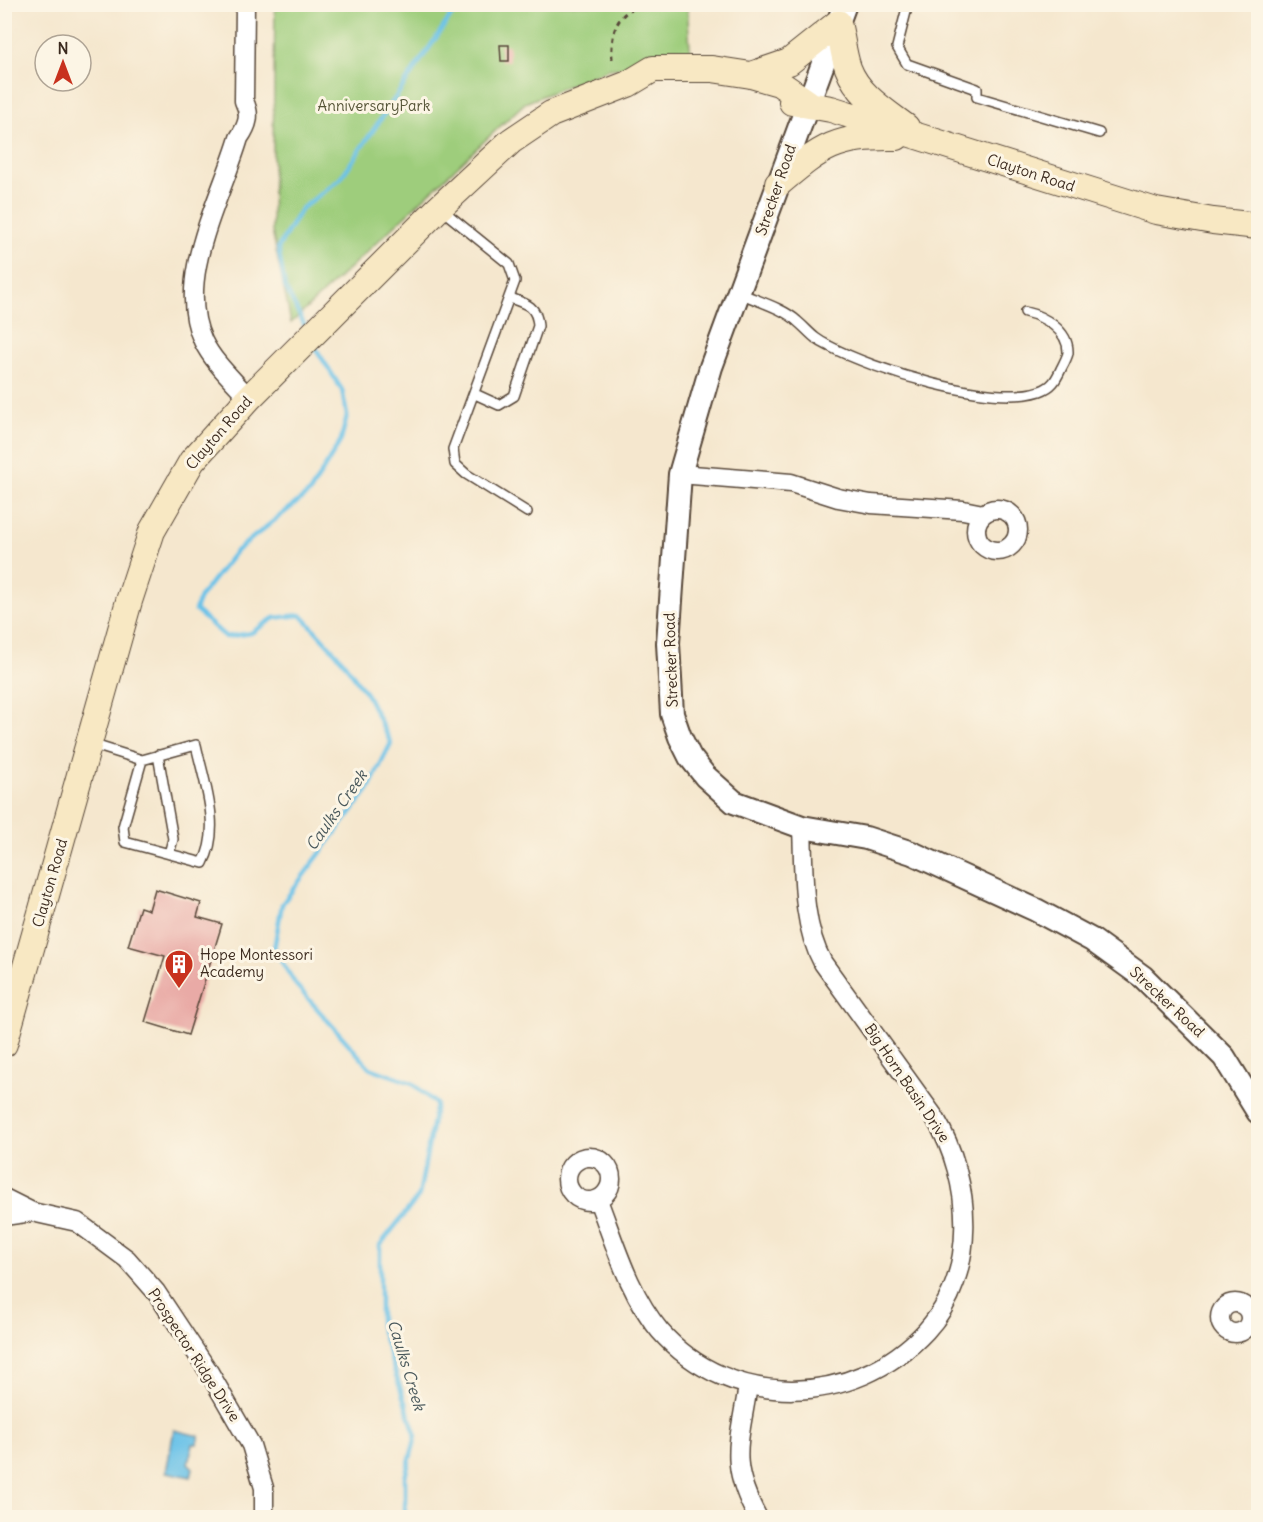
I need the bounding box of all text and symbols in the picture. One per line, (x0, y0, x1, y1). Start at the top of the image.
north arrow (33, 33, 93, 93)
text: N (57, 38, 69, 58)
park label: AnniversaryPark (318, 96, 431, 115)
street label: Strecker Road (751, 142, 800, 238)
street label: Clayton Road (985, 149, 1078, 196)
street label: Clayton Road (182, 392, 256, 473)
street label: Strecker Road (659, 612, 682, 708)
water label: Caulks Creek (301, 764, 372, 854)
street label: Clayton Road (28, 836, 71, 929)
place label: Hope Montessori Academy (200, 945, 313, 981)
building icon: Hope Montessori Academy (163, 948, 195, 990)
street label: Strecker Road (1126, 962, 1209, 1041)
street label: Big Horn Basin Drive (861, 1020, 954, 1146)
street label: Prospector Ridge Drive (144, 1285, 245, 1425)
water label: Caulks Creek (384, 1317, 431, 1414)

